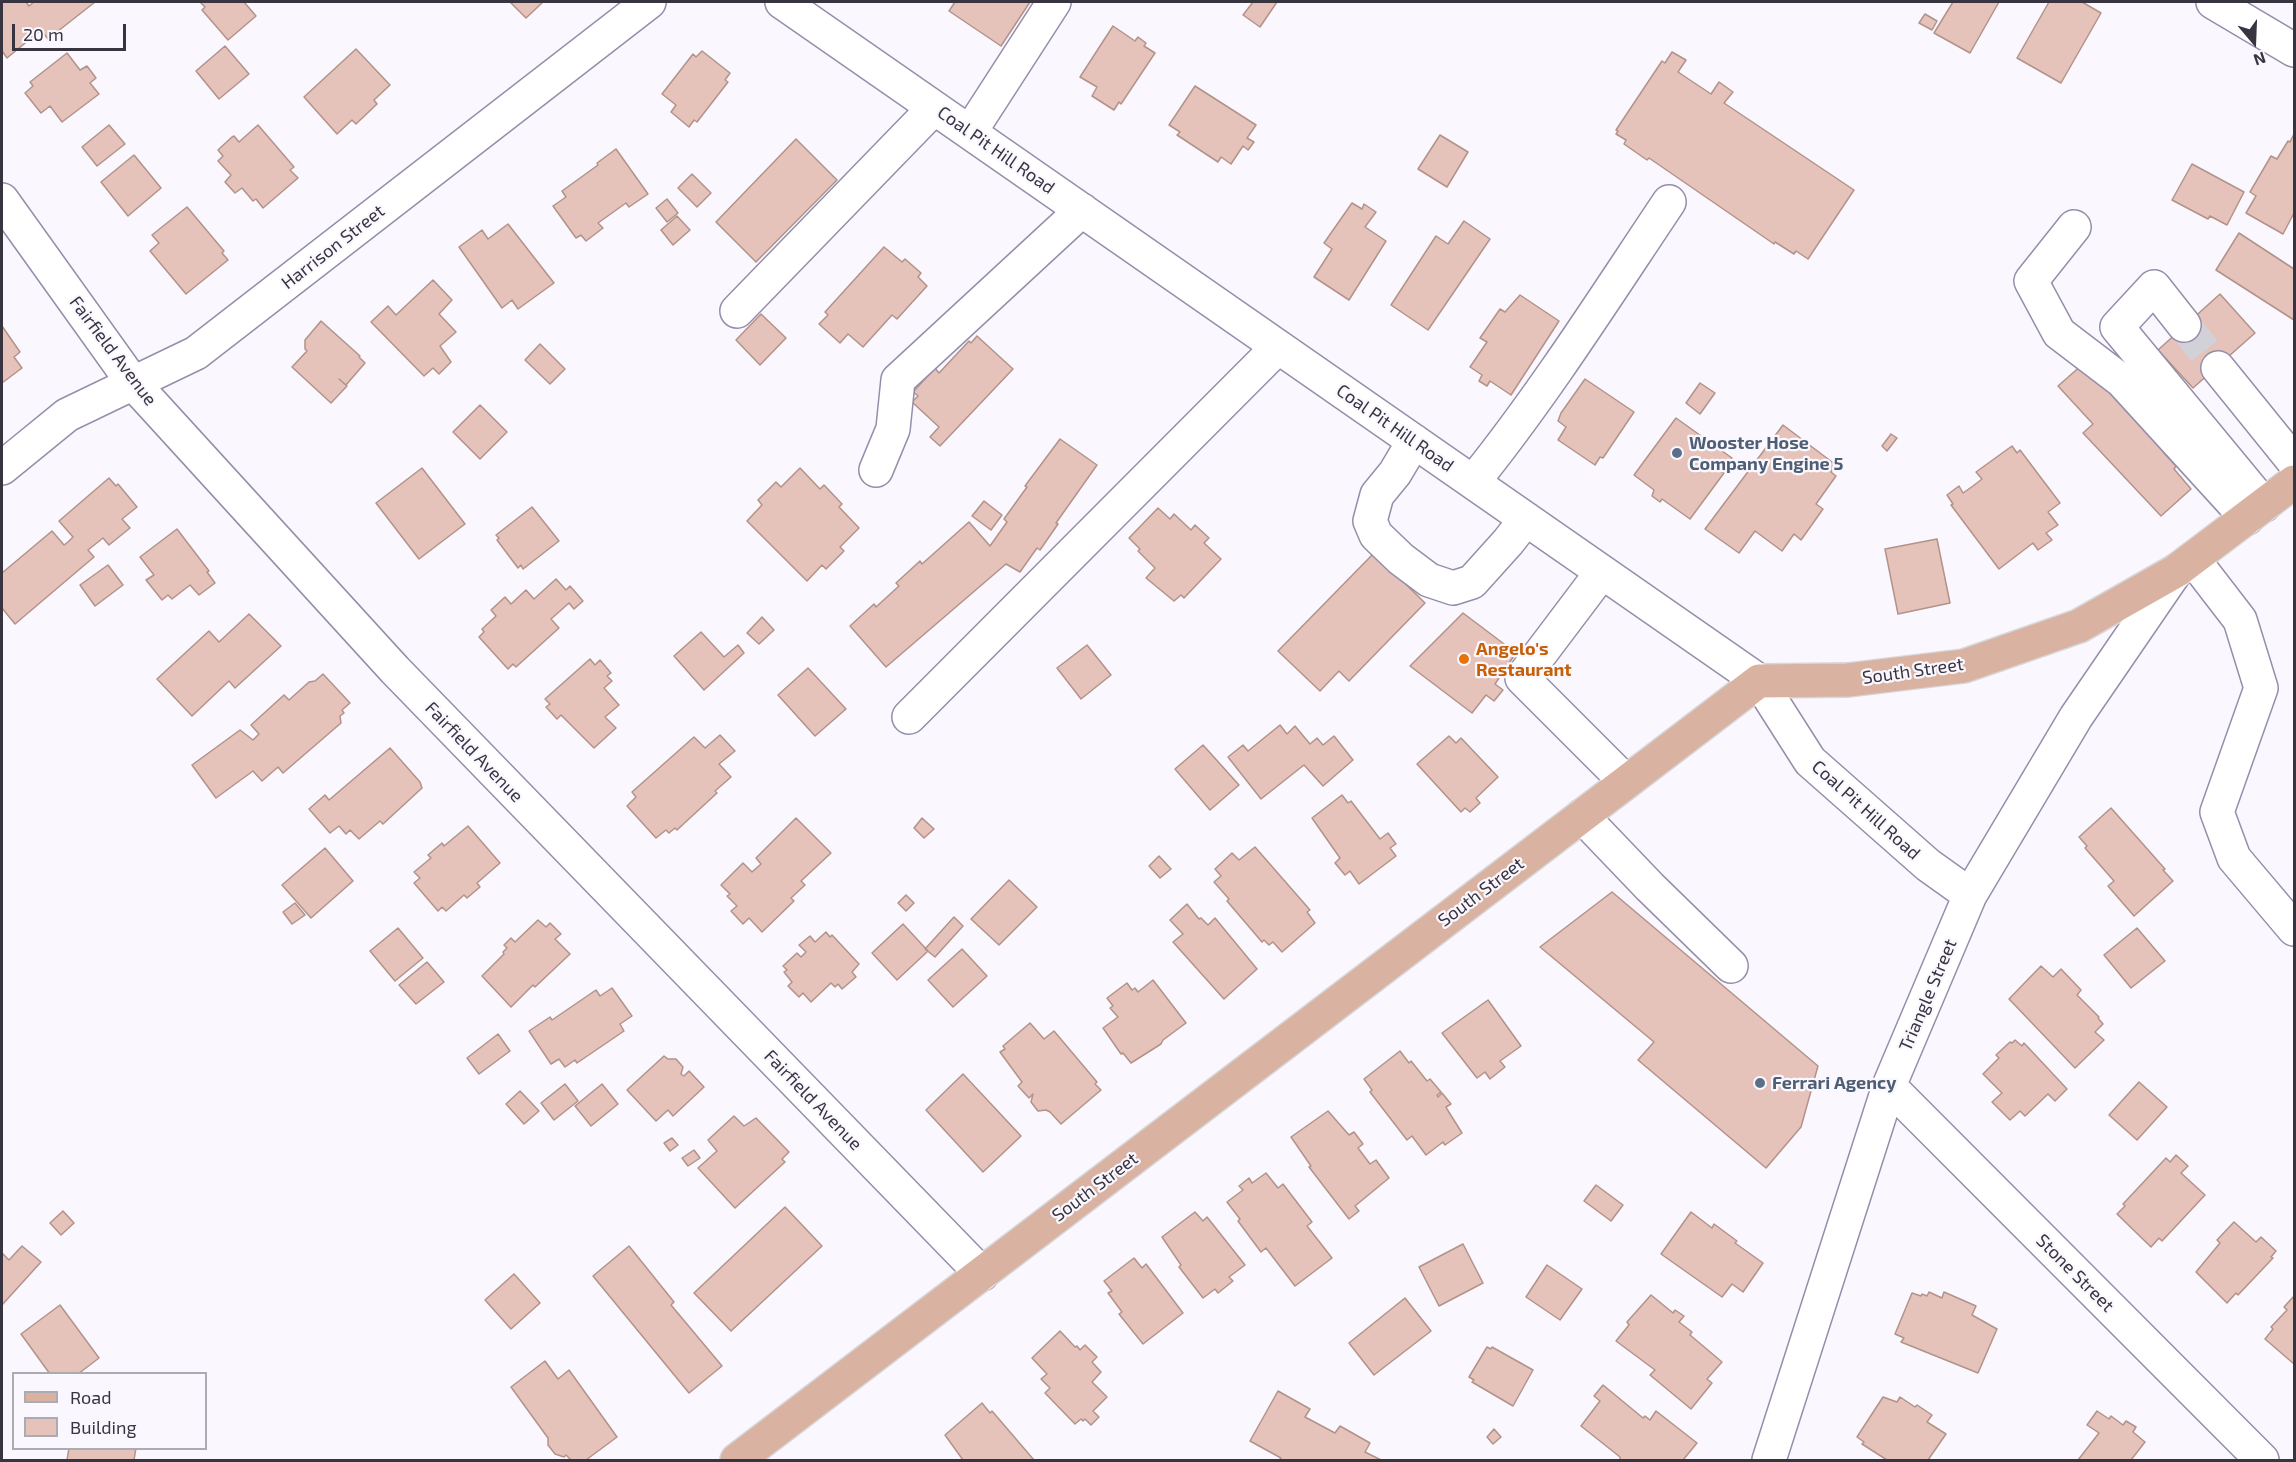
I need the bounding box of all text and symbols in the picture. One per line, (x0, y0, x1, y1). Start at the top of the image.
scale bar (15, 12, 129, 50)
north arrow (2224, 12, 2284, 72)
text: 20 m (23, 23, 64, 45)
text: N (2251, 49, 2269, 70)
street label: Coal Pit Hill Road (933, 101, 1059, 199)
street label: Harrison Street (277, 200, 389, 294)
street label: Fairfield Avenue (65, 292, 161, 410)
street label: Coal Pit Hill Road (1332, 379, 1458, 477)
place label: Wooster Hose Company Engine 5 (1689, 432, 1843, 474)
marker: Wooster Hose Company Engine 5 (1670, 446, 1684, 460)
place label: Angelo's Restaurant (1476, 638, 1572, 680)
marker: Angelo's Restaurant (1457, 652, 1471, 666)
street label: South Street (1861, 653, 1965, 689)
street label: Fairfield Avenue (421, 697, 527, 807)
street label: Coal Pit Hill Road (1807, 756, 1925, 864)
street label: South Street (1434, 853, 1528, 931)
street label: Triangle Street (1895, 936, 1961, 1054)
street label: Fairfield Avenue (760, 1045, 866, 1155)
place label: Ferrari Agency (1772, 1072, 1896, 1094)
marker: Ferrari Agency (1753, 1076, 1767, 1090)
street label: South Street (1048, 1148, 1142, 1226)
street label: Stone Street (2032, 1230, 2118, 1316)
legend (12, 1372, 207, 1450)
text: Road (70, 1386, 111, 1408)
text: Building (70, 1416, 137, 1438)

